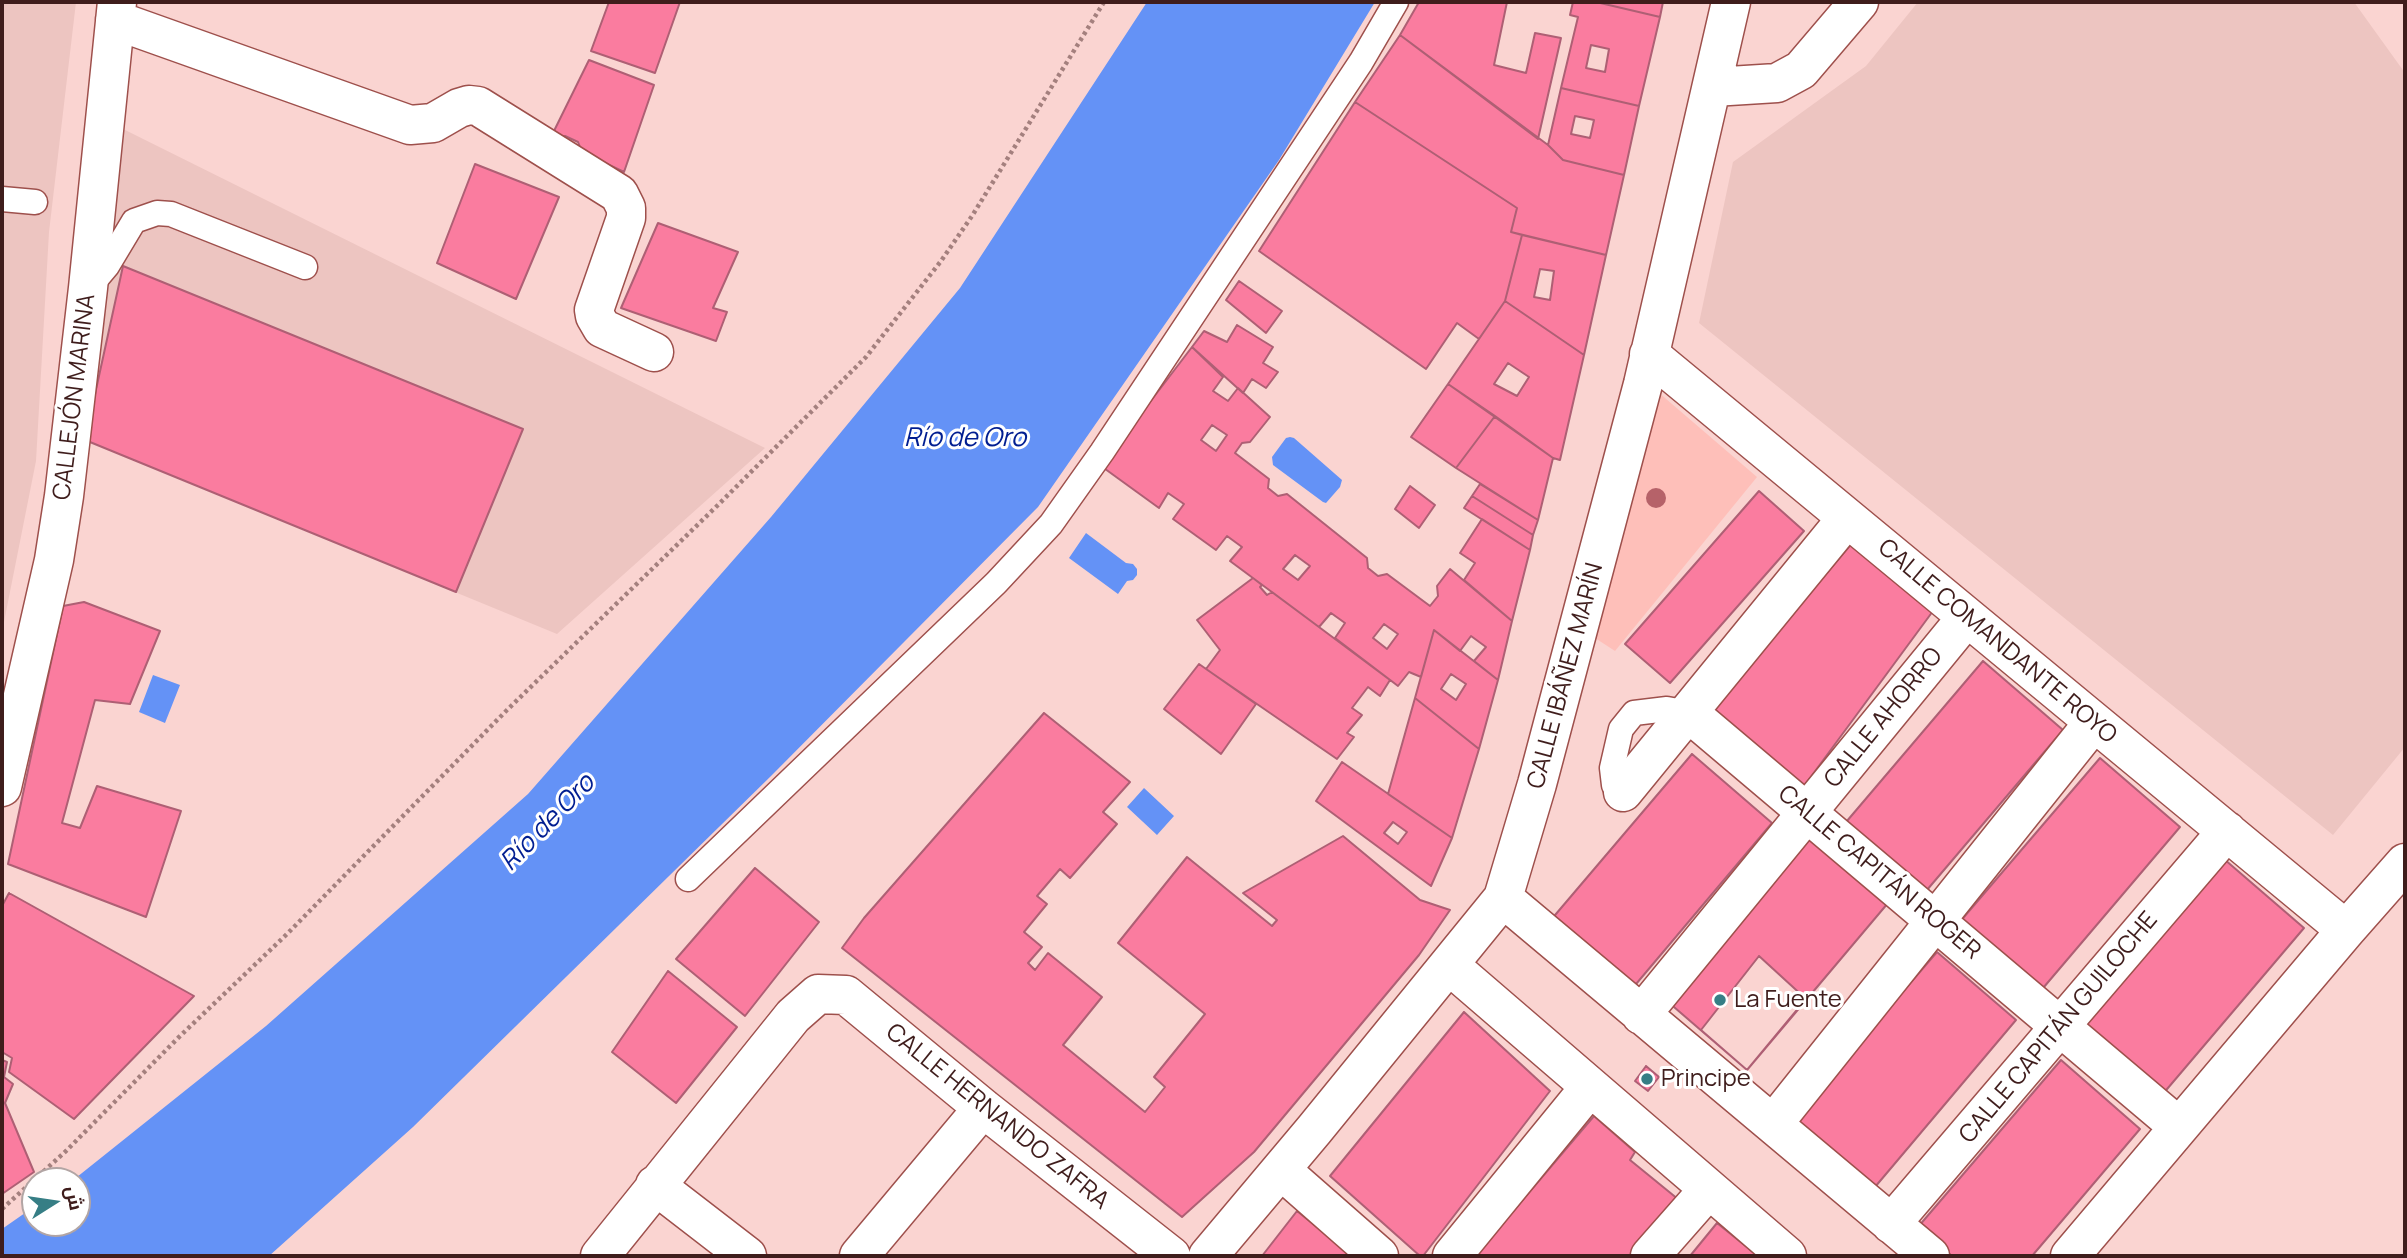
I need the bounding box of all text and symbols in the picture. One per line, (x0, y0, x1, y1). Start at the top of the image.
street label: CALLEJÓN MARINA (48, 292, 102, 502)
water label: Río de Oro (904, 423, 1026, 455)
street label: CALLE COMANDANTE ROYO (1872, 534, 2122, 750)
street label: CALLE IBÁÑEZ MARÍN (1522, 560, 1610, 792)
street label: CALLE AHORRO (1819, 642, 1949, 794)
water label: Río de Oro (494, 768, 602, 878)
street label: CALLE CAPITÁN ROGER (1772, 780, 1986, 966)
street label: CALLE CAPITÁN GUILOCHE (1954, 907, 2164, 1149)
place label: La Fuente (1734, 986, 1842, 1014)
marker: La Fuente (1712, 992, 1728, 1008)
street label: CALLE HERNANDO ZAFRA (880, 1018, 1114, 1216)
place label: Principe (1661, 1065, 1751, 1093)
marker: Principe (1639, 1071, 1655, 1087)
north arrow (21, 1167, 91, 1237)
text: ش (59, 1183, 90, 1213)

